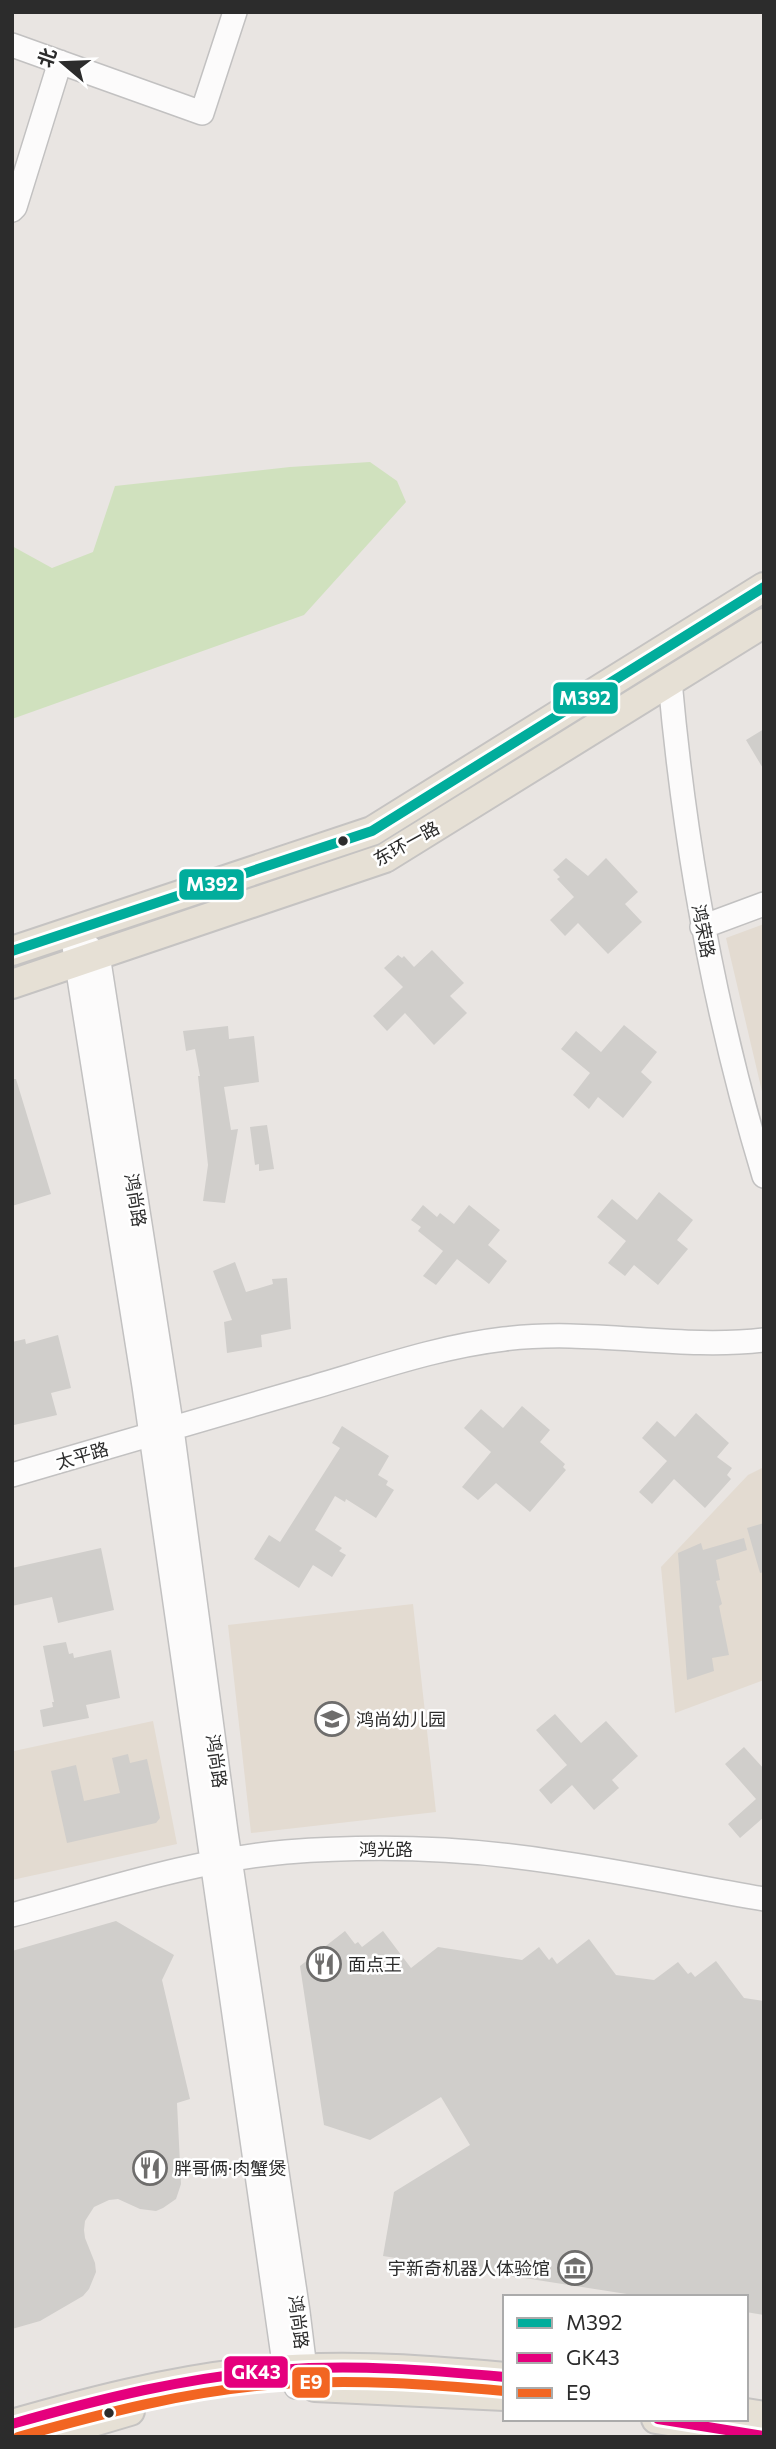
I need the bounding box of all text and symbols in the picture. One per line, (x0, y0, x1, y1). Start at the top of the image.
north arrow (28, 28, 98, 98)
text: 北 (32, 45, 60, 70)
line badge: M392 (552, 681, 619, 715)
text: M392 (559, 686, 611, 709)
street label: 东环一路 (369, 816, 443, 870)
unlabelled marker (336, 834, 350, 848)
line badge: M392 (178, 868, 245, 901)
text: M392 (186, 872, 238, 895)
street label: 鸿荣路 (688, 902, 720, 960)
street label: 鸿尚路 (121, 1172, 151, 1228)
street label: 太平路 (53, 1437, 111, 1473)
school or university icon: 鸿尚幼儿园 (313, 1700, 351, 1738)
place label: 鸿尚幼儿园 (356, 1708, 446, 1730)
street label: 鸿尚路 (202, 1733, 232, 1789)
street label: 鸿光路 (359, 1838, 413, 1860)
restaurant icon: 面点王 (305, 1945, 343, 1983)
place label: 面点王 (348, 1953, 402, 1975)
restaurant icon: 胖哥俩·肉蟹煲 (131, 2149, 169, 2187)
place label: 胖哥俩·肉蟹煲 (174, 2157, 286, 2179)
museum icon: 宇新奇机器人体验馆 (556, 2249, 594, 2287)
place label: 宇新奇机器人体验馆 (388, 2257, 550, 2279)
street label: 鸿尚路 (285, 2294, 313, 2350)
legend (503, 2295, 748, 2421)
text: M392 (566, 2309, 622, 2334)
text: GK43 (566, 2344, 620, 2369)
line badge: GK43 (223, 2355, 289, 2389)
text: GK43 (231, 2360, 281, 2383)
line badge: E9 (291, 2366, 331, 2399)
text: E9 (299, 2370, 323, 2393)
text: E9 (566, 2379, 591, 2404)
unlabelled marker (102, 2406, 116, 2420)

